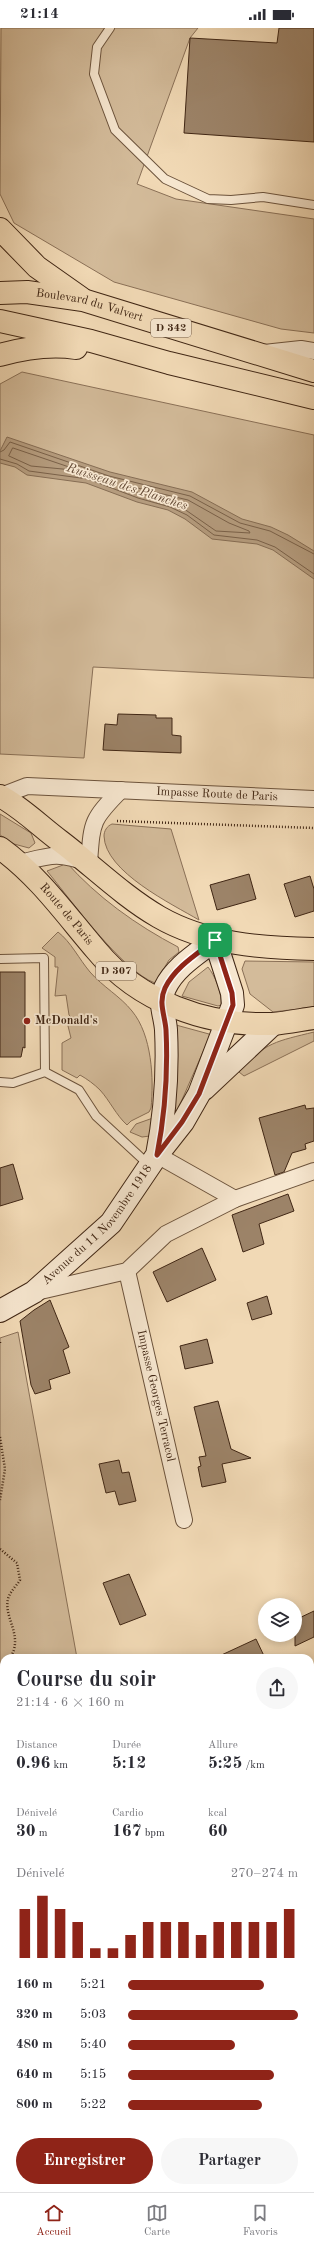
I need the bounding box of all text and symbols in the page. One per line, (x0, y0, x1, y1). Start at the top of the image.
text: 21:14 (20, 7, 59, 22)
street label: Boulevard du Valvert (35, 287, 144, 324)
road number: D 342 (151, 319, 191, 337)
water label: Ruisseau des Planches (64, 461, 190, 513)
street label: Impasse Route de Paris (156, 786, 278, 803)
street label: Route de Paris (37, 881, 95, 947)
pin (198, 923, 232, 957)
icon: arrive (204, 929, 226, 951)
road number: D 307 (96, 962, 136, 980)
place label: McDonald's (35, 1015, 98, 1027)
marker: McDonald's (22, 1016, 32, 1026)
street label: Avenue du 11 Novembre 1918 (40, 1163, 155, 1287)
street label: Impasse Georges Terracol (135, 1329, 176, 1463)
map controls (258, 1598, 302, 1642)
button: layers (258, 1598, 302, 1642)
button: share (256, 1667, 298, 1709)
text: Course du soir (16, 1669, 156, 1691)
text: 21:14 · 6 × 160 m (16, 1696, 124, 1709)
text: Distance (16, 1740, 57, 1751)
text: Durée (112, 1740, 141, 1751)
text: Allure (208, 1740, 238, 1751)
text: 0.96 (16, 1755, 50, 1772)
text: 5:12 (112, 1755, 146, 1772)
text: 5:25 (208, 1755, 242, 1772)
text: km (50, 1760, 68, 1771)
text: /km (242, 1760, 265, 1771)
text: Dénivelé (16, 1808, 57, 1819)
text: Cardio (112, 1808, 143, 1819)
text: kcal (208, 1808, 227, 1819)
text: 30 (16, 1823, 36, 1840)
text: 167 (112, 1823, 142, 1840)
text: 60 (208, 1823, 228, 1840)
text: m (36, 1828, 48, 1839)
text: bpm (142, 1828, 165, 1839)
text: Dénivelé (16, 1867, 64, 1880)
text: 270–274 m (231, 1867, 298, 1880)
text: 160 m (16, 1978, 53, 1991)
text: 5:21 (80, 1978, 106, 1991)
text: 320 m (16, 2008, 53, 2021)
text: 5:03 (80, 2008, 106, 2021)
text: 480 m (16, 2038, 53, 2051)
text: 5:40 (80, 2038, 106, 2051)
text: 640 m (16, 2068, 53, 2081)
text: 5:15 (80, 2068, 106, 2081)
text: 800 m (16, 2098, 53, 2111)
text: 5:22 (80, 2098, 106, 2111)
button: Enregistrer (16, 2138, 153, 2184)
button: Partager (161, 2138, 298, 2184)
tab: Accueil (36, 2202, 71, 2240)
tab: Carte (144, 2202, 170, 2240)
tab: Favoris (243, 2202, 278, 2240)

